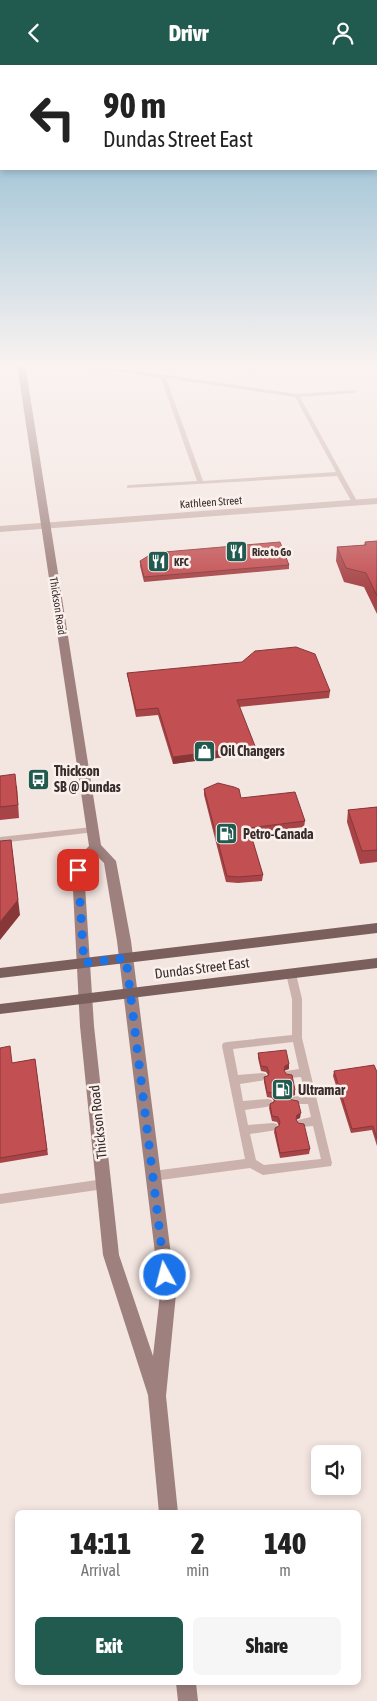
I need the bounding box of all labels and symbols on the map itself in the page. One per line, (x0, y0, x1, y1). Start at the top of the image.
street label: Kathleen Street (179, 494, 243, 510)
restaurant icon: Rice to Go (224, 540, 248, 564)
place label: Rice to Go (252, 546, 291, 558)
restaurant icon: KFC (146, 550, 170, 574)
place label: KFC (174, 556, 189, 568)
street label: Thickson Road (48, 576, 68, 636)
shop icon: Oil Changers (192, 739, 216, 763)
place label: Oil Changers (220, 743, 285, 759)
place label: Thickson SB @ Dundas (54, 763, 121, 795)
bus stop icon: Thickson SB @ Dundas (26, 767, 50, 791)
fuel station icon: Petro-Canada (215, 822, 239, 846)
place label: Petro-Canada (243, 826, 314, 842)
pin (57, 849, 99, 891)
street label: Dundas Street East (154, 954, 250, 982)
fuel station icon: Ultramar (270, 1078, 294, 1102)
place label: Ultramar (298, 1082, 346, 1098)
street label: Thickson Road (86, 1084, 110, 1160)
position arrow (138, 1248, 190, 1300)

